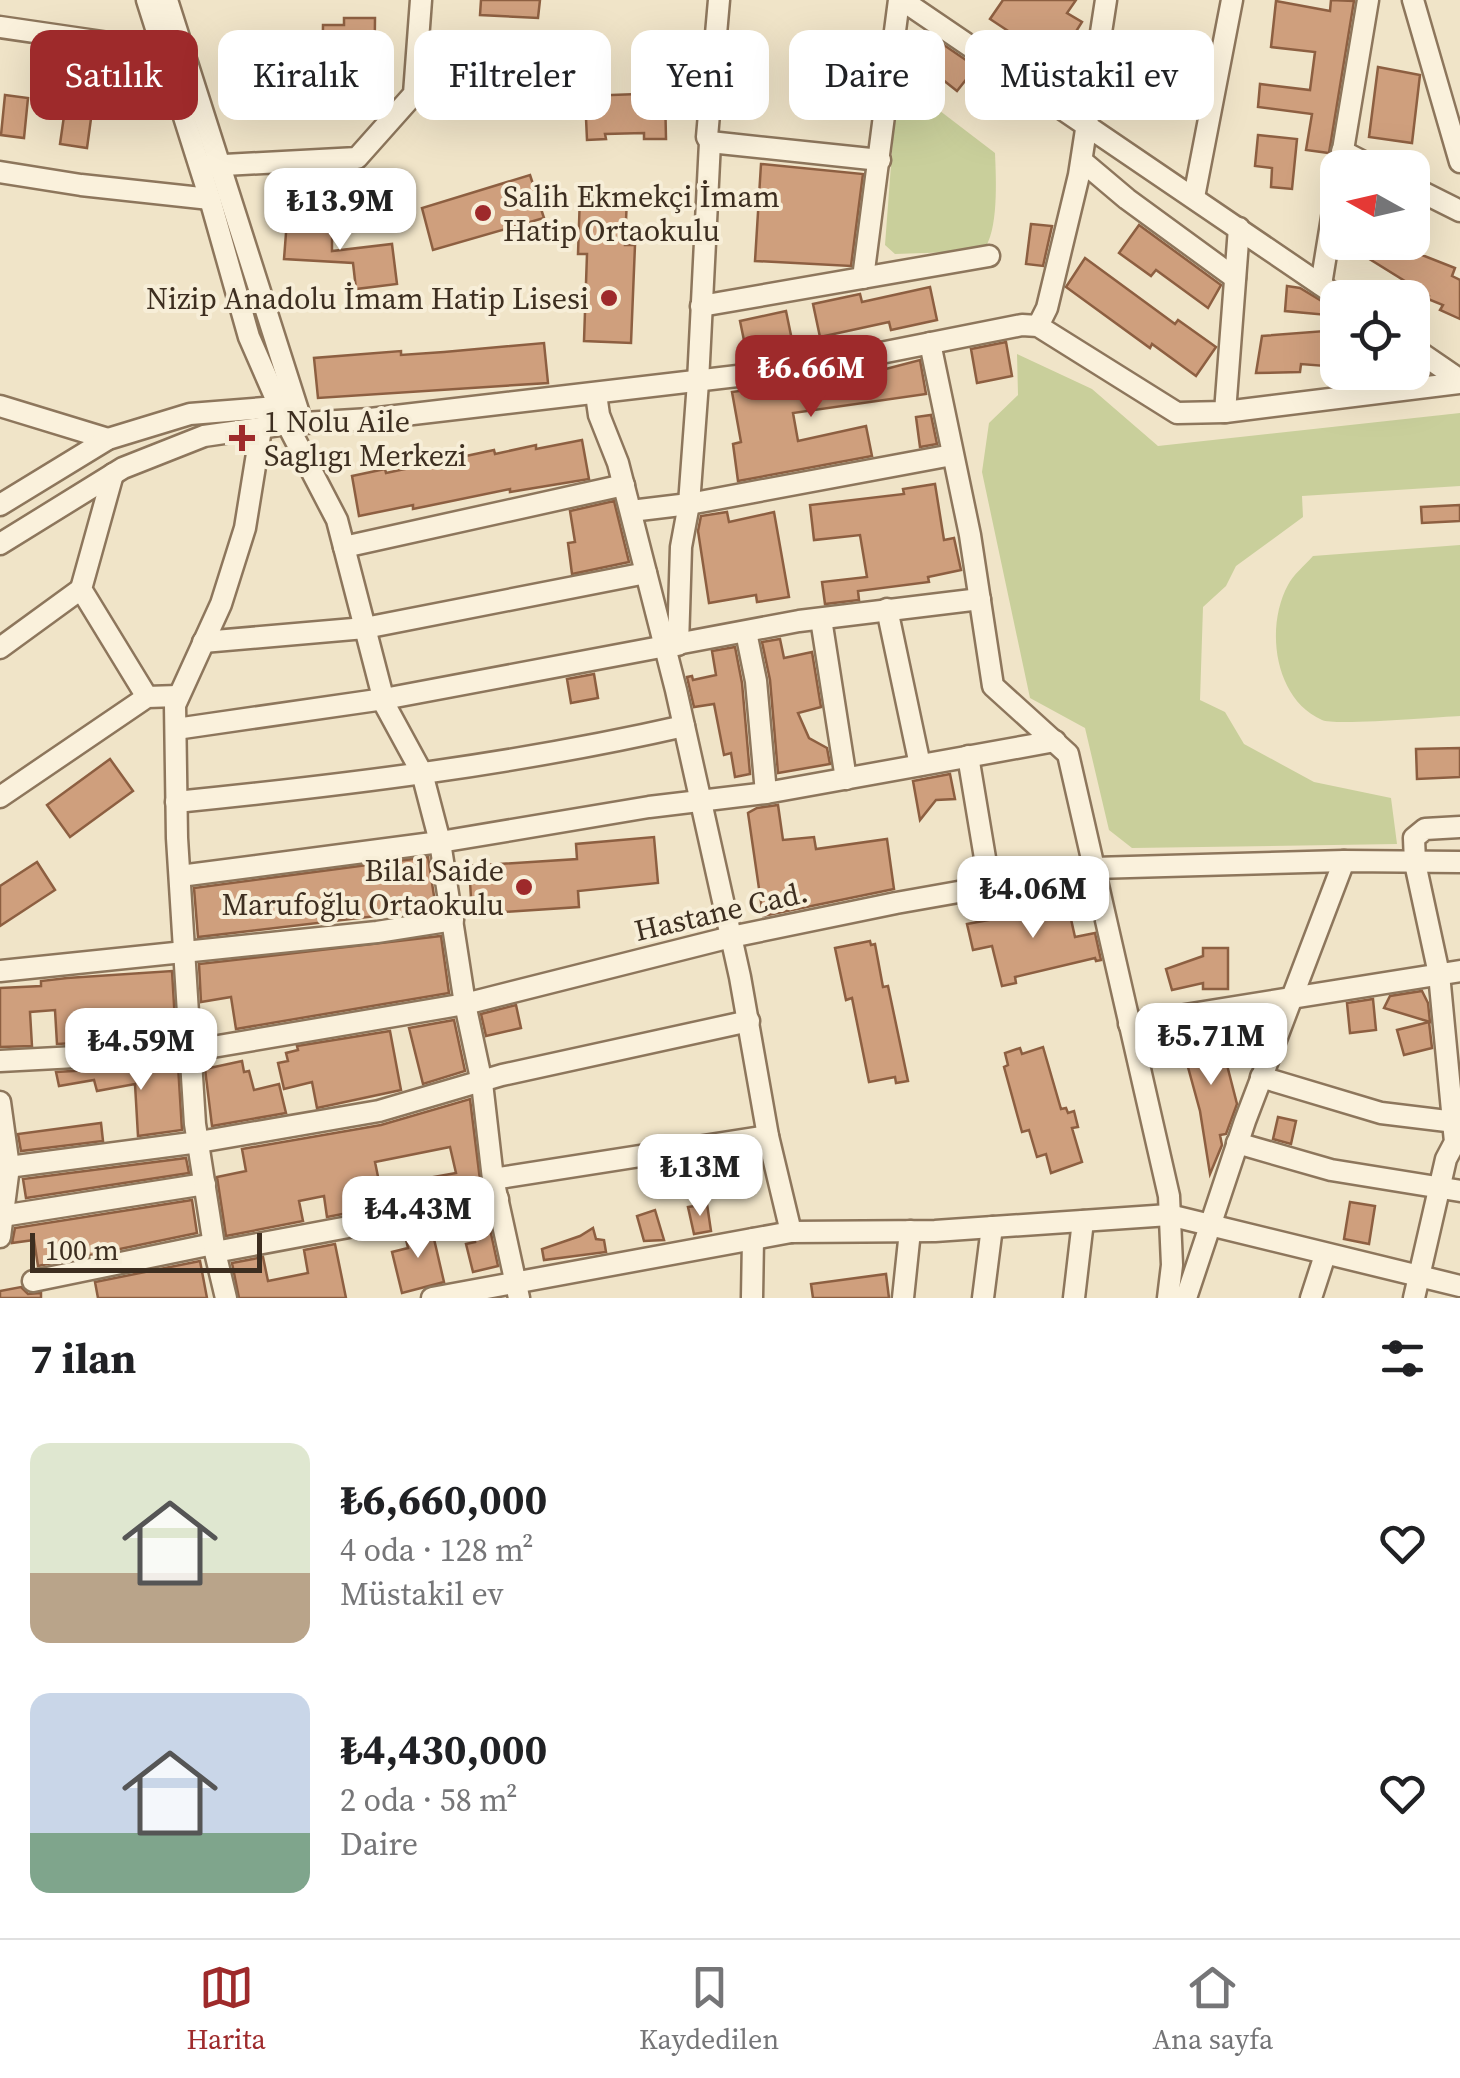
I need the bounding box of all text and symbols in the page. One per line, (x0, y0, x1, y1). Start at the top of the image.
chip: Satılık (30, 30, 198, 120)
chip: Kiralık (218, 30, 394, 120)
chip: Filtreler (414, 30, 611, 120)
chip: Yeni (631, 30, 769, 120)
chip: Daire (789, 30, 945, 120)
chip: Müstakil ev (965, 30, 1214, 120)
north arrow (1320, 150, 1430, 260)
map controls (1320, 150, 1430, 390)
pin: ₺13.9M (259, 168, 421, 253)
place label: Salih Ekmekçi İmam Hatip Ortaokulu (503, 176, 780, 251)
text: ₺13.9M (286, 178, 394, 222)
marker: Salih Ekmekçi İmam Hatip Ortaokulu (472, 202, 494, 224)
place label: Nizip Anadolu İmam Hatip Lisesi (146, 278, 589, 319)
button: locate (1320, 280, 1430, 390)
marker: Nizip Anadolu İmam Hatip Lisesi (598, 287, 620, 309)
pin: ₺6.66M (730, 335, 892, 420)
text: ₺6.66M (757, 345, 865, 389)
place label: 1 Nolu Aile Saglıgı Merkezi (264, 401, 467, 476)
marker: 1 Nolu Aile Saglıgı Merkezi (229, 425, 255, 451)
place label: Bilal Saide Marufoğlu Ortaokulu (222, 850, 504, 925)
pin: ₺4.06M (952, 856, 1114, 941)
text: ₺4.06M (979, 866, 1087, 910)
street label: Hastane Cad. (630, 871, 812, 951)
marker: Bilal Saide Marufoğlu Ortaokulu (513, 876, 535, 898)
pin: ₺5.71M (1130, 1003, 1292, 1088)
pin: ₺4.59M (60, 1008, 222, 1093)
text: ₺5.71M (1157, 1013, 1265, 1057)
text: ₺4.59M (87, 1018, 195, 1062)
pin: ₺13M (641, 1134, 759, 1219)
text: ₺13M (660, 1144, 740, 1188)
pin: ₺4.43M (337, 1176, 499, 1261)
text: ₺4.43M (364, 1186, 472, 1230)
scale bar (30, 1228, 262, 1272)
text: 100 m (45, 1231, 119, 1269)
text: 7 ilan (30, 1329, 136, 1387)
icon: filters (1375, 1331, 1430, 1386)
text: ₺6,660,000 (340, 1470, 547, 1528)
icon: home (110, 1483, 230, 1603)
icon: heart (1375, 1516, 1430, 1571)
text: 4 oda · 128 m² (340, 1528, 534, 1572)
text: Müstakil ev (340, 1572, 504, 1616)
text: ₺4,430,000 (340, 1720, 547, 1778)
icon: home (110, 1733, 230, 1853)
icon: heart (1375, 1766, 1430, 1821)
text: 2 oda · 58 m² (340, 1778, 518, 1822)
text: Daire (340, 1822, 418, 1866)
tab: Harita (187, 1960, 266, 2058)
tab: Kaydedilen (639, 1960, 779, 2058)
tab: Ana sayfa (1152, 1960, 1273, 2058)

